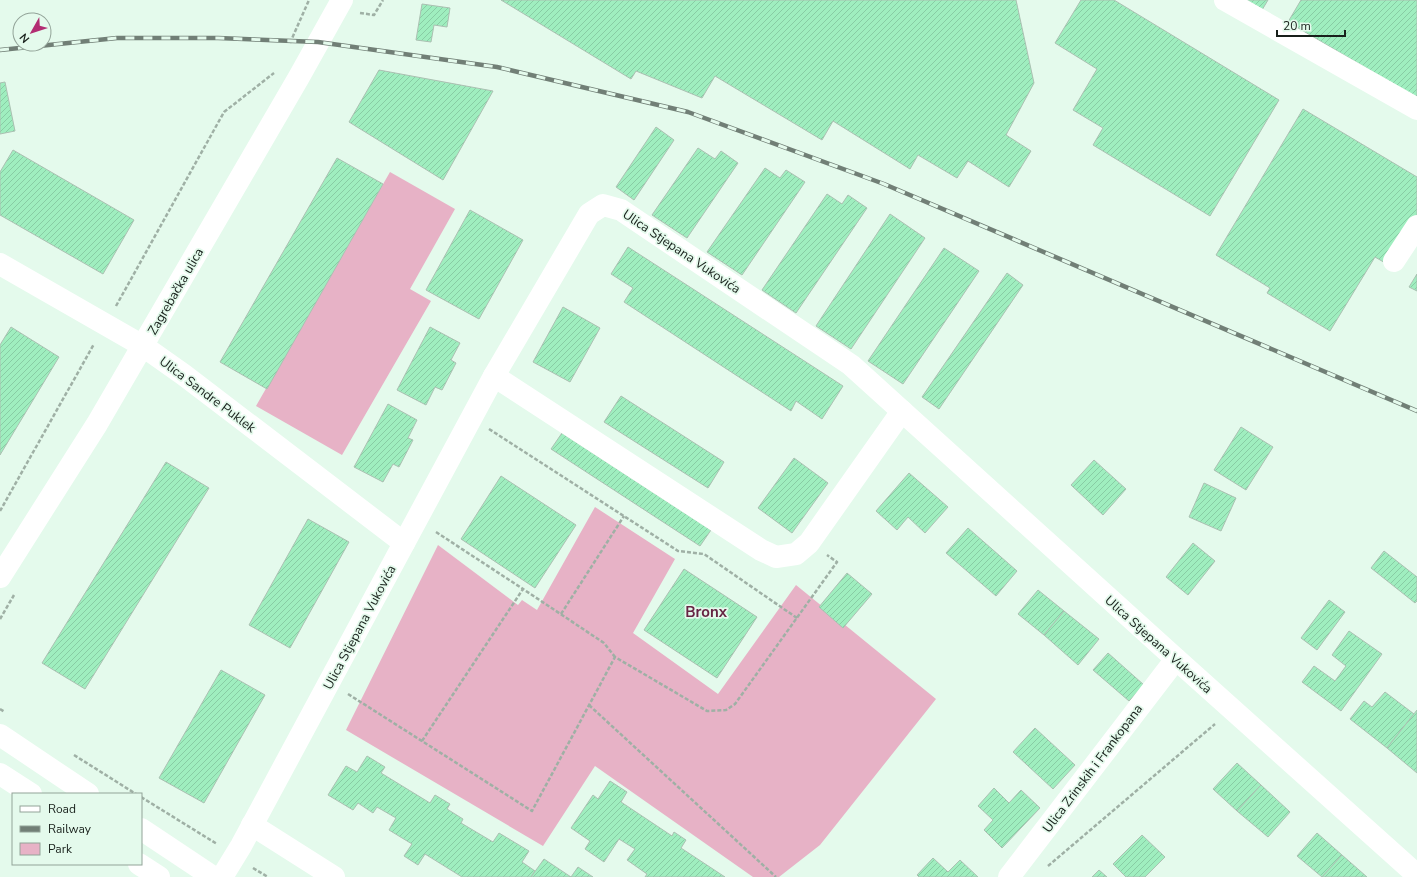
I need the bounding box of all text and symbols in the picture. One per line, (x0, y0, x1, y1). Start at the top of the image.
north arrow (12, 12, 52, 52)
scale bar (1277, 12, 1345, 38)
text: 20 m (1283, 18, 1311, 34)
text: N (16, 30, 33, 46)
street label: Ulica Stjepana Vukovića (619, 206, 744, 298)
street label: Zagrebačka ulica (144, 245, 208, 338)
street label: Ulica Sandre Puklek (156, 353, 260, 437)
street label: Ulica Stjepana Vukovića (319, 562, 400, 693)
street label: Ulica Stjepana Vukovića (1101, 592, 1216, 698)
district label: Bronx (685, 602, 728, 622)
street label: Ulica Zrinskih i Frankopana (1039, 701, 1147, 836)
legend (12, 793, 142, 865)
text: Road (48, 801, 76, 817)
text: Railway (48, 821, 92, 837)
text: Park (48, 841, 73, 857)

